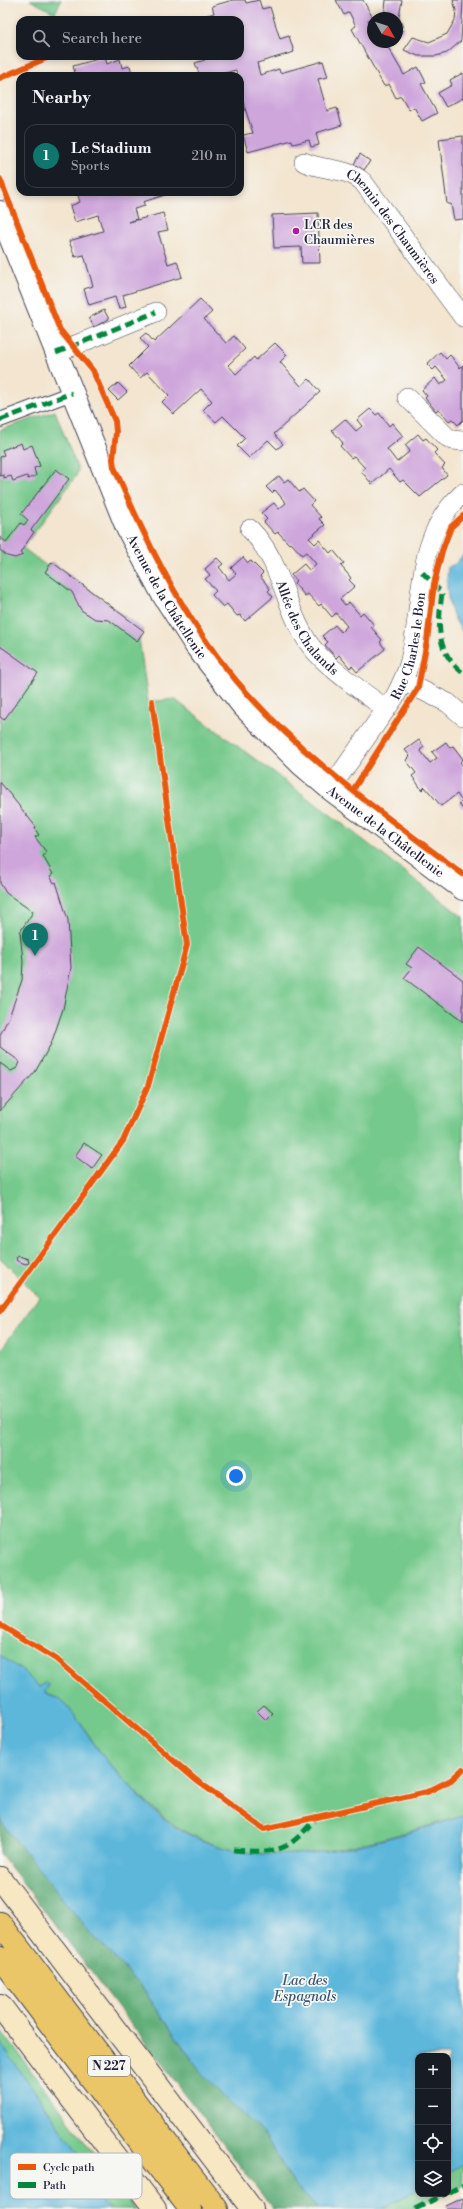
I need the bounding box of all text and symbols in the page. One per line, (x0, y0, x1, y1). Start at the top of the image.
north arrow (367, 12, 403, 48)
search box (16, 16, 244, 60)
icon: search (30, 27, 52, 49)
text: Search here (62, 29, 142, 48)
text: Nearby (32, 87, 91, 109)
text: Le Stadium (71, 139, 151, 158)
text: 1 (43, 148, 49, 164)
text: 210 m (192, 148, 227, 164)
text: Sports (71, 158, 110, 174)
street label: Chemin des Chaumières (344, 166, 443, 287)
place label: LCR des Chaumières (304, 217, 375, 248)
marker: LCR des Chaumières (291, 226, 301, 236)
street label: Avenue de la Châtellenie (122, 531, 210, 663)
street label: Allée des Chalands (272, 577, 342, 679)
street label: Rue Charles le Bon (388, 591, 429, 703)
street label: Avenue de la Châtellenie (323, 782, 448, 881)
pin: 1 (22, 923, 48, 956)
your location (226, 1466, 246, 1486)
water label: Lac des Espagnols (273, 1972, 336, 2006)
map controls (415, 2053, 451, 2197)
button: + (415, 2053, 451, 2089)
road number: N 227 (88, 2056, 130, 2076)
button: − (415, 2089, 451, 2125)
button: locate (415, 2125, 451, 2161)
legend (10, 2153, 142, 2199)
text: Cycle path (43, 2161, 95, 2175)
button: layers (415, 2161, 451, 2197)
text: Path (43, 2179, 67, 2193)

